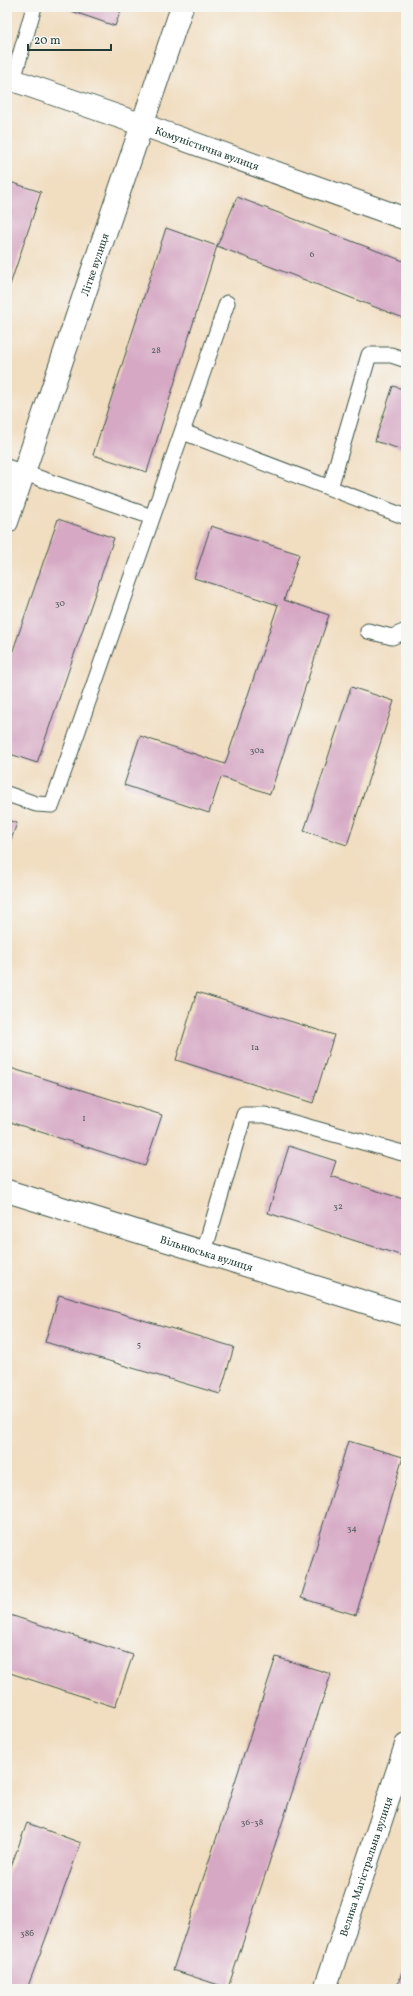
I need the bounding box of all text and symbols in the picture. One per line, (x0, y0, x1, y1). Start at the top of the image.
scale bar (28, 26, 111, 52)
text: 20 m (34, 33, 61, 49)
street label: Комуністична вулиця (153, 124, 261, 175)
street label: Літке вулиця (78, 231, 114, 298)
house number: 6 (310, 248, 315, 261)
house number: 28 (151, 344, 161, 357)
house number: 30 (55, 597, 66, 610)
house number: 30а (250, 744, 265, 757)
house number: 1а (251, 1041, 259, 1054)
house number: 1 (82, 1112, 86, 1125)
house number: 32 (333, 1200, 343, 1213)
street label: Вільнюська вулиця (158, 1233, 255, 1276)
house number: 5 (137, 1338, 141, 1351)
house number: 34 (347, 1522, 357, 1535)
street label: Велика Магістральна вулиця (337, 1795, 397, 1939)
house number: 36-38 (241, 1816, 264, 1829)
house number: 38б (20, 1927, 34, 1940)

